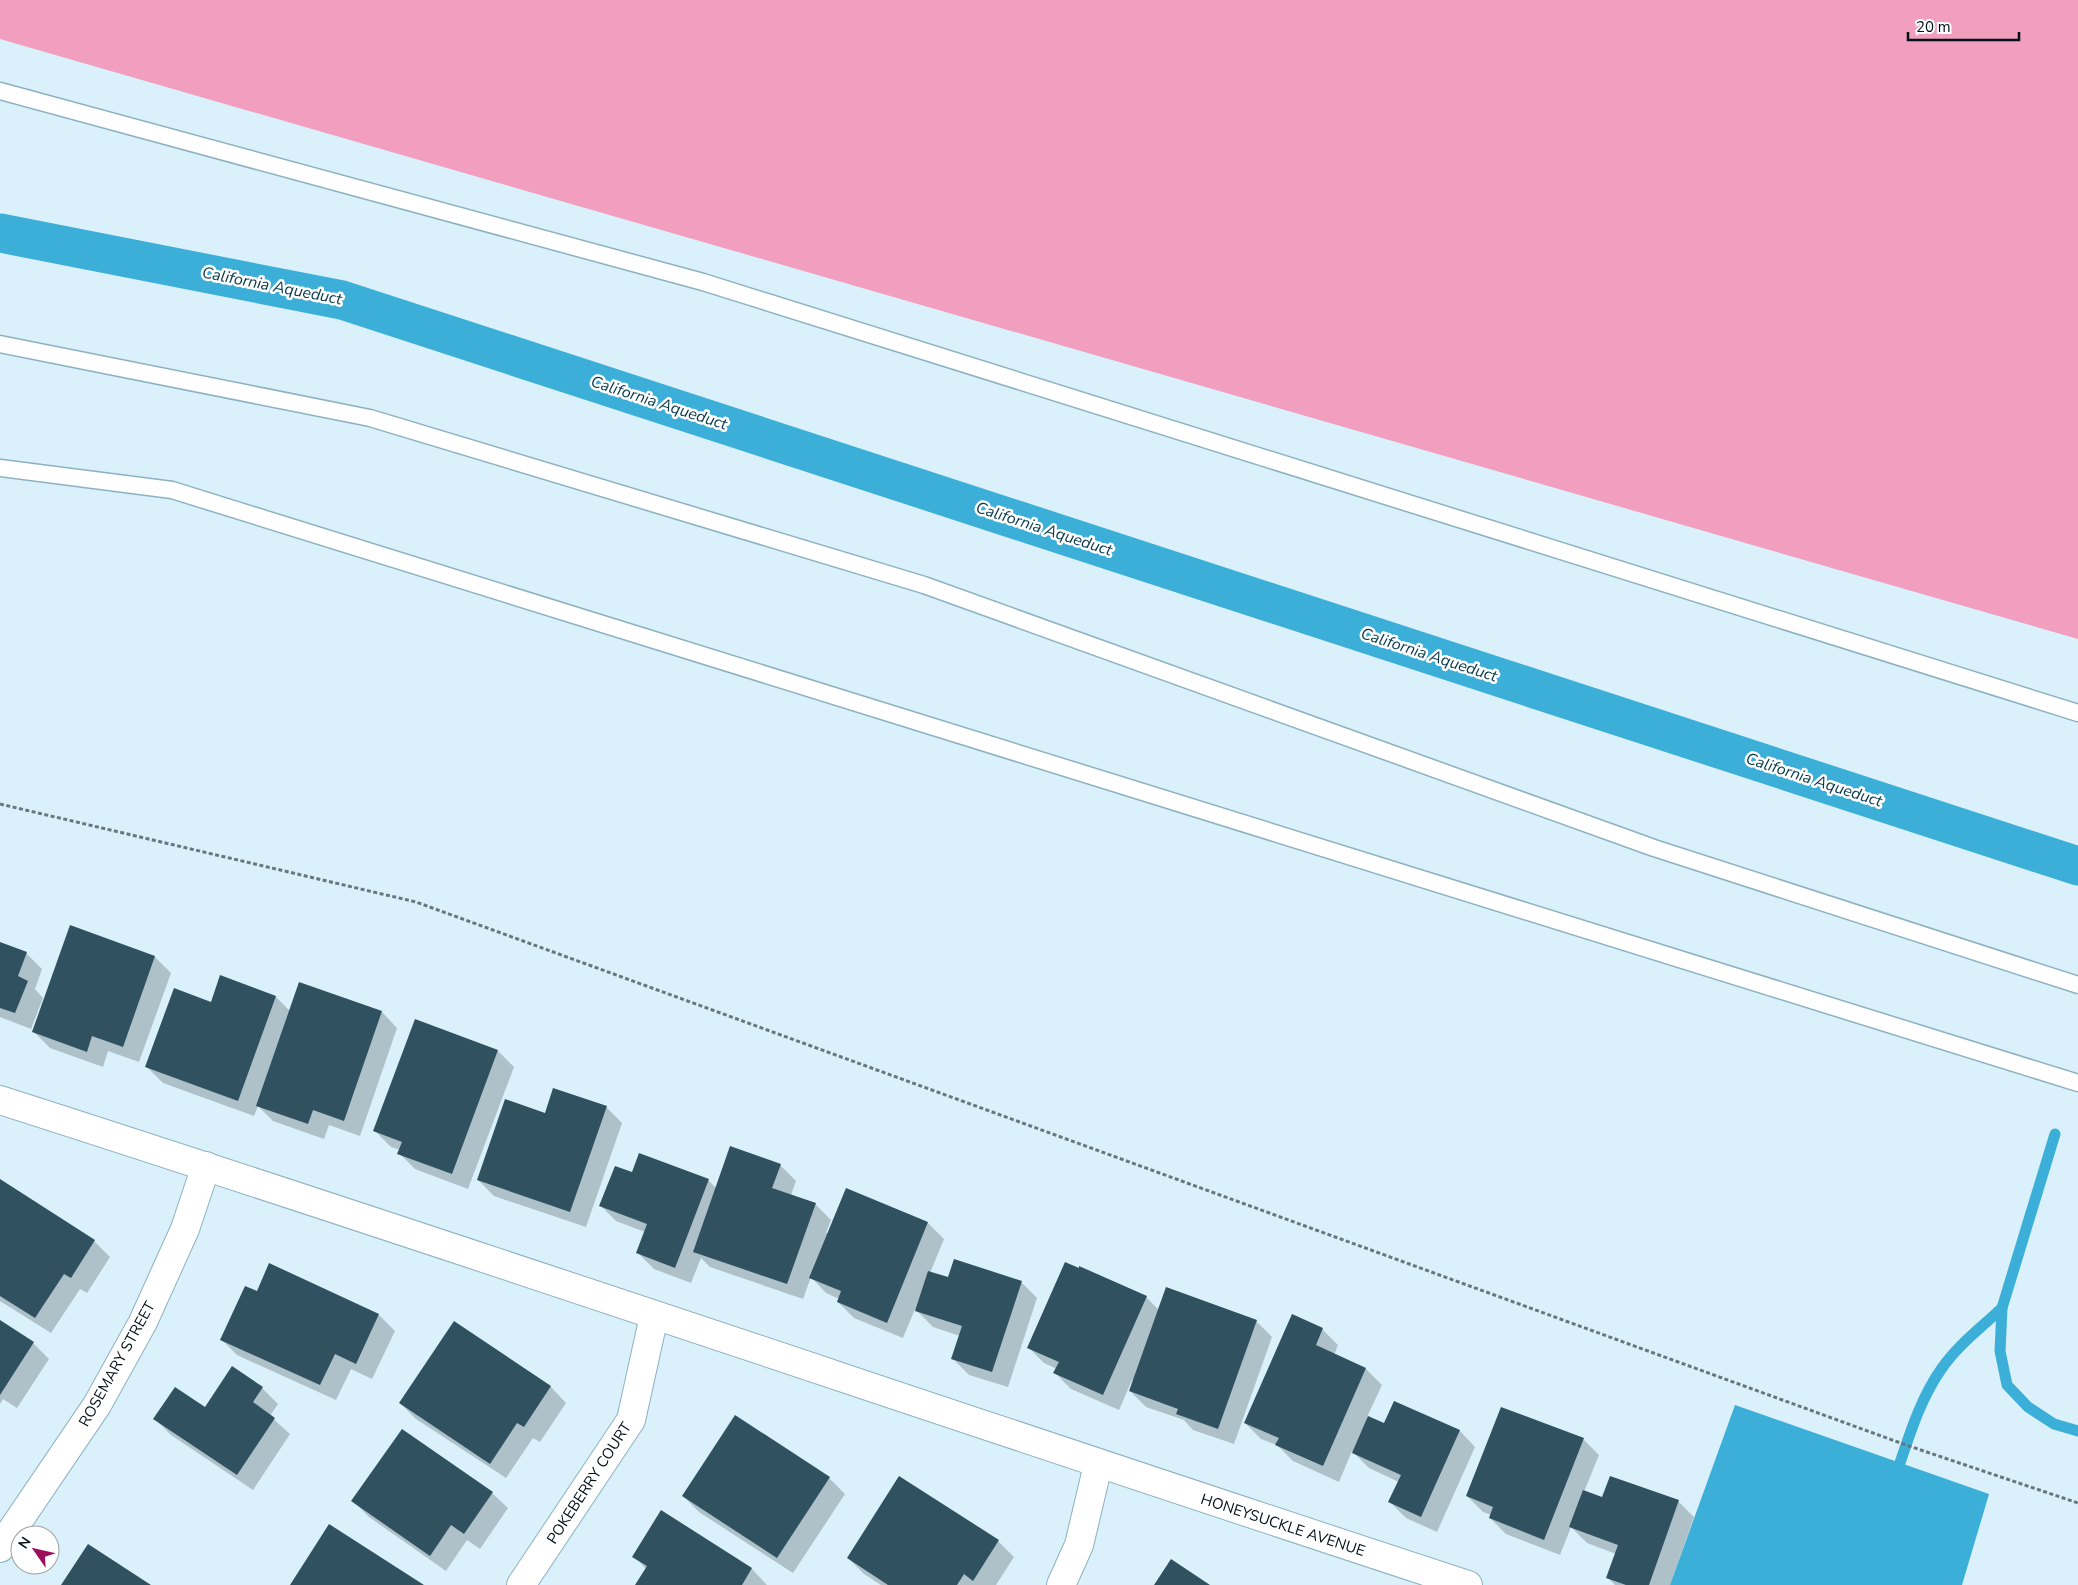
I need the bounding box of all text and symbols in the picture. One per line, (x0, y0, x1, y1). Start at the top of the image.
scale bar (1908, 10, 2019, 42)
text: 20 m (1916, 17, 1951, 37)
water label: California Aqueduct (200, 262, 344, 310)
water label: California Aqueduct (588, 371, 730, 436)
water label: California Aqueduct (973, 497, 1115, 562)
water label: California Aqueduct (1358, 623, 1500, 688)
water label: California Aqueduct (1743, 748, 1885, 813)
street label: ROSEMARY STREET (74, 1298, 160, 1430)
street label: POKEBERRY COURT (542, 1418, 636, 1548)
street label: HONEYSUCKLE AVENUE (1198, 1489, 1368, 1561)
north arrow (10, 1525, 60, 1575)
text: N (14, 1533, 35, 1553)

